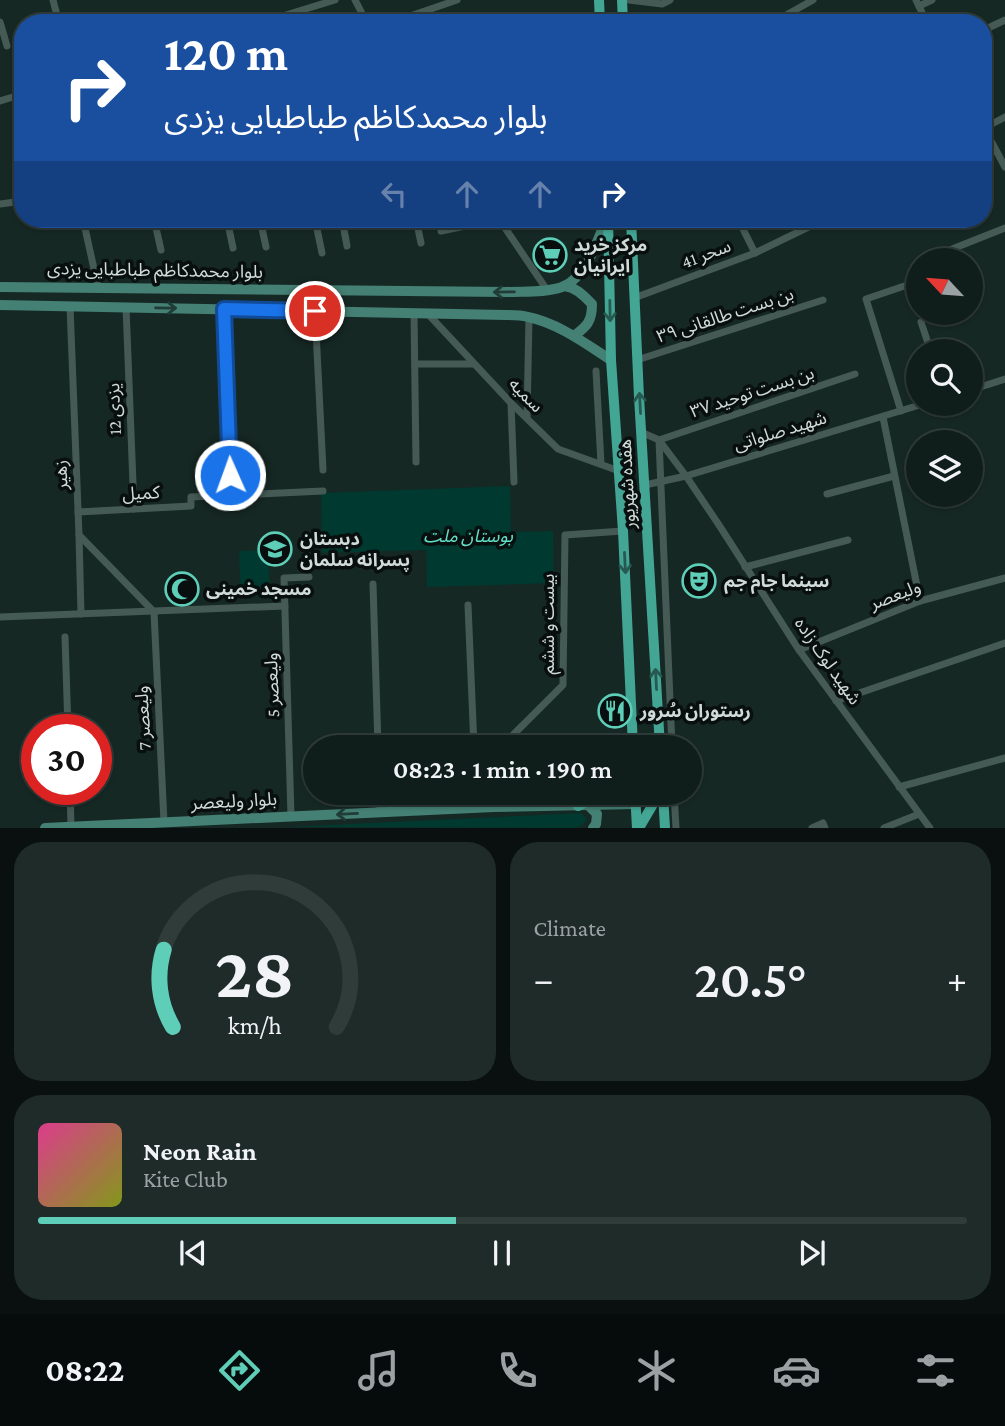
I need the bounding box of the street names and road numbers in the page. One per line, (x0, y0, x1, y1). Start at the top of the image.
street label: سحر 41 (678, 235, 734, 273)
street label: بلوار محمدکاظم طباطبایی یزدی (47, 258, 263, 285)
street label: بن‌ بست طالقانی ۳۹ (654, 283, 796, 348)
street label: بن بست توحید ۳۷ (687, 363, 817, 422)
street label: سمیه (505, 374, 547, 416)
street label: یزدی 12 (103, 383, 126, 435)
street label: شهید صلواتی (731, 407, 829, 456)
street label: هفده شهریور (615, 439, 640, 530)
street label: زهیر (50, 460, 73, 491)
street label: کمیل (122, 482, 161, 505)
street label: بیست و ششم (538, 574, 561, 674)
street label: ولیعصر (866, 576, 924, 615)
street label: شهید لوک زاده (790, 614, 865, 709)
street label: ولیعصر 5 (261, 652, 284, 718)
street label: ولیعصر 7 (131, 685, 156, 751)
street label: بلوار ولیعصر (190, 789, 278, 814)

